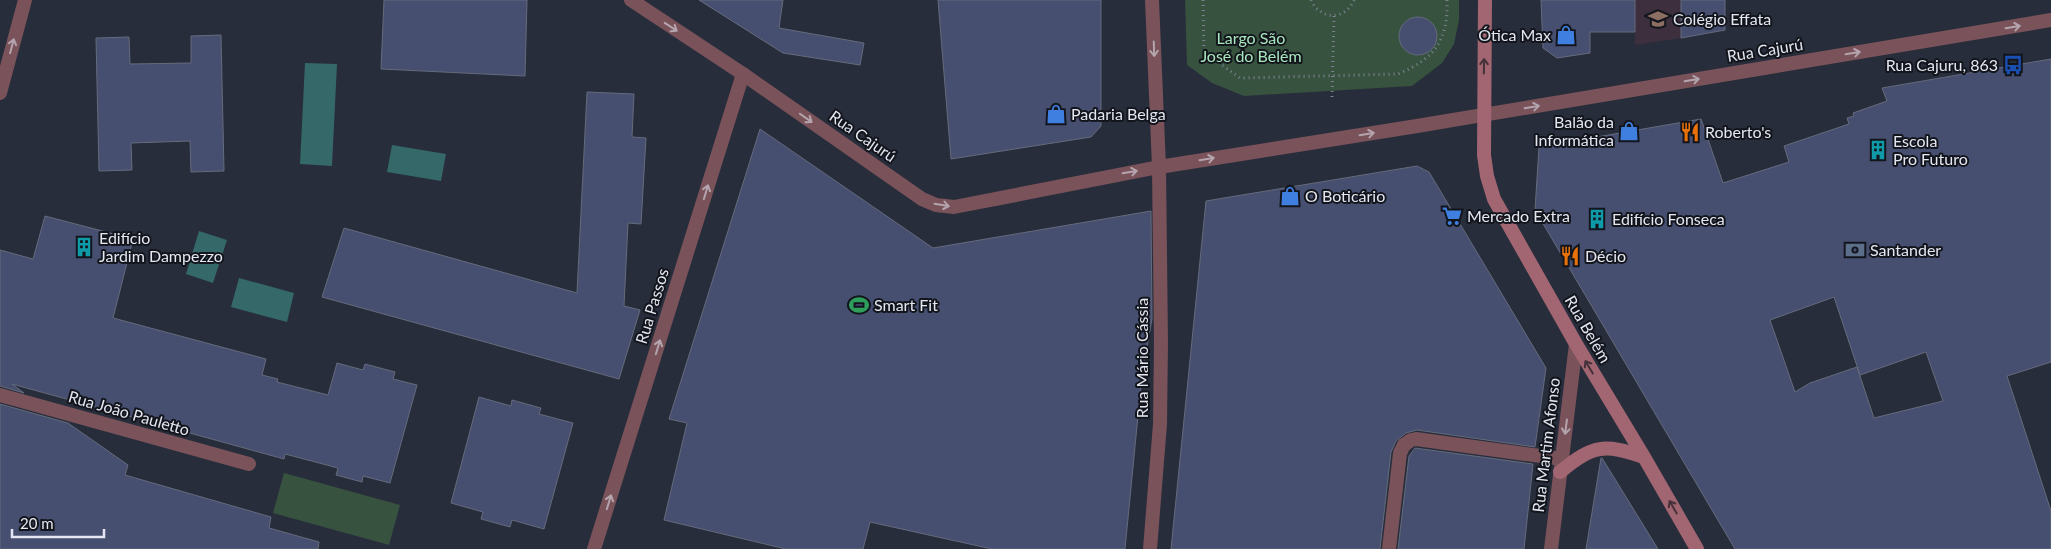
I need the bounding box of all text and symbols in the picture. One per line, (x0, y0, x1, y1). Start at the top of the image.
school or university icon: Colégio Effata (1647, 8, 1669, 30)
place label: Colégio Effata (1673, 9, 1771, 28)
one-way arrow (2004, 21, 2020, 31)
one-way arrow (664, 22, 678, 32)
shop icon: Ótica Max (1555, 24, 1577, 46)
place label: Ótica Max (1478, 25, 1551, 44)
park label: Largo São José do Belém (1200, 28, 1302, 65)
street label: Rua Cajurú (1726, 34, 1804, 65)
one-way arrow (8, 39, 18, 55)
one-way arrow (1149, 40, 1159, 56)
one-way arrow (1844, 48, 1860, 58)
bus stop icon: Rua Cajuru, 863 (2002, 54, 2024, 76)
place label: Rua Cajuru, 863 (1886, 55, 1998, 74)
one-way arrow (1479, 58, 1489, 74)
one-way arrow (1684, 74, 1700, 84)
one-way arrow (1524, 101, 1540, 111)
shop icon: Padaria Belga (1045, 103, 1067, 125)
place label: Padaria Belga (1071, 104, 1166, 123)
street label: Rua Cajurú (826, 106, 900, 165)
place label: Balão da Informática (1534, 112, 1614, 149)
one-way arrow (799, 113, 813, 123)
shop icon: Balão da Informática (1618, 120, 1640, 142)
restaurant icon: Roberto's (1679, 121, 1701, 143)
place label: Roberto's (1705, 122, 1771, 141)
one-way arrow (1359, 129, 1375, 139)
place label: Escola Pro Futuro (1893, 131, 1968, 168)
building icon: Escola Pro Futuro (1867, 139, 1889, 161)
one-way arrow (1198, 154, 1214, 164)
one-way arrow (1122, 166, 1138, 176)
one-way arrow (702, 185, 712, 201)
shop icon: O Boticário (1279, 185, 1301, 207)
place label: O Boticário (1305, 186, 1385, 205)
one-way arrow (933, 200, 949, 210)
supermarket icon: Mercado Extra (1441, 205, 1463, 227)
place label: Mercado Extra (1467, 206, 1570, 225)
building icon: Edifício Fonseca (1586, 208, 1608, 230)
place label: Edifício Fonseca (1612, 209, 1725, 228)
place label: Edifício Jardim Dampezzo (99, 228, 223, 265)
building icon: Edifício Jardim Dampezzo (73, 236, 95, 258)
bank icon: Santander (1844, 239, 1866, 261)
place label: Santander (1870, 240, 1941, 259)
restaurant icon: Décio (1559, 245, 1581, 267)
place label: Décio (1585, 246, 1626, 265)
street label: Rua Passos (631, 266, 672, 346)
street label: Rua Belém (1562, 292, 1615, 366)
sports icon: Smart Fit (848, 294, 870, 316)
place label: Smart Fit (874, 295, 938, 314)
street label: Rua Mário Cássia (1132, 298, 1151, 418)
one-way arrow (653, 340, 663, 356)
one-way arrow (1584, 361, 1594, 375)
street label: Rua Martim Afonso (1528, 377, 1563, 513)
street label: Rua João Pauletto (66, 386, 192, 439)
one-way arrow (1560, 419, 1570, 435)
one-way arrow (605, 495, 614, 511)
one-way arrow (1667, 500, 1677, 514)
scale bar (12, 506, 105, 538)
text: 20 m (20, 514, 54, 532)

